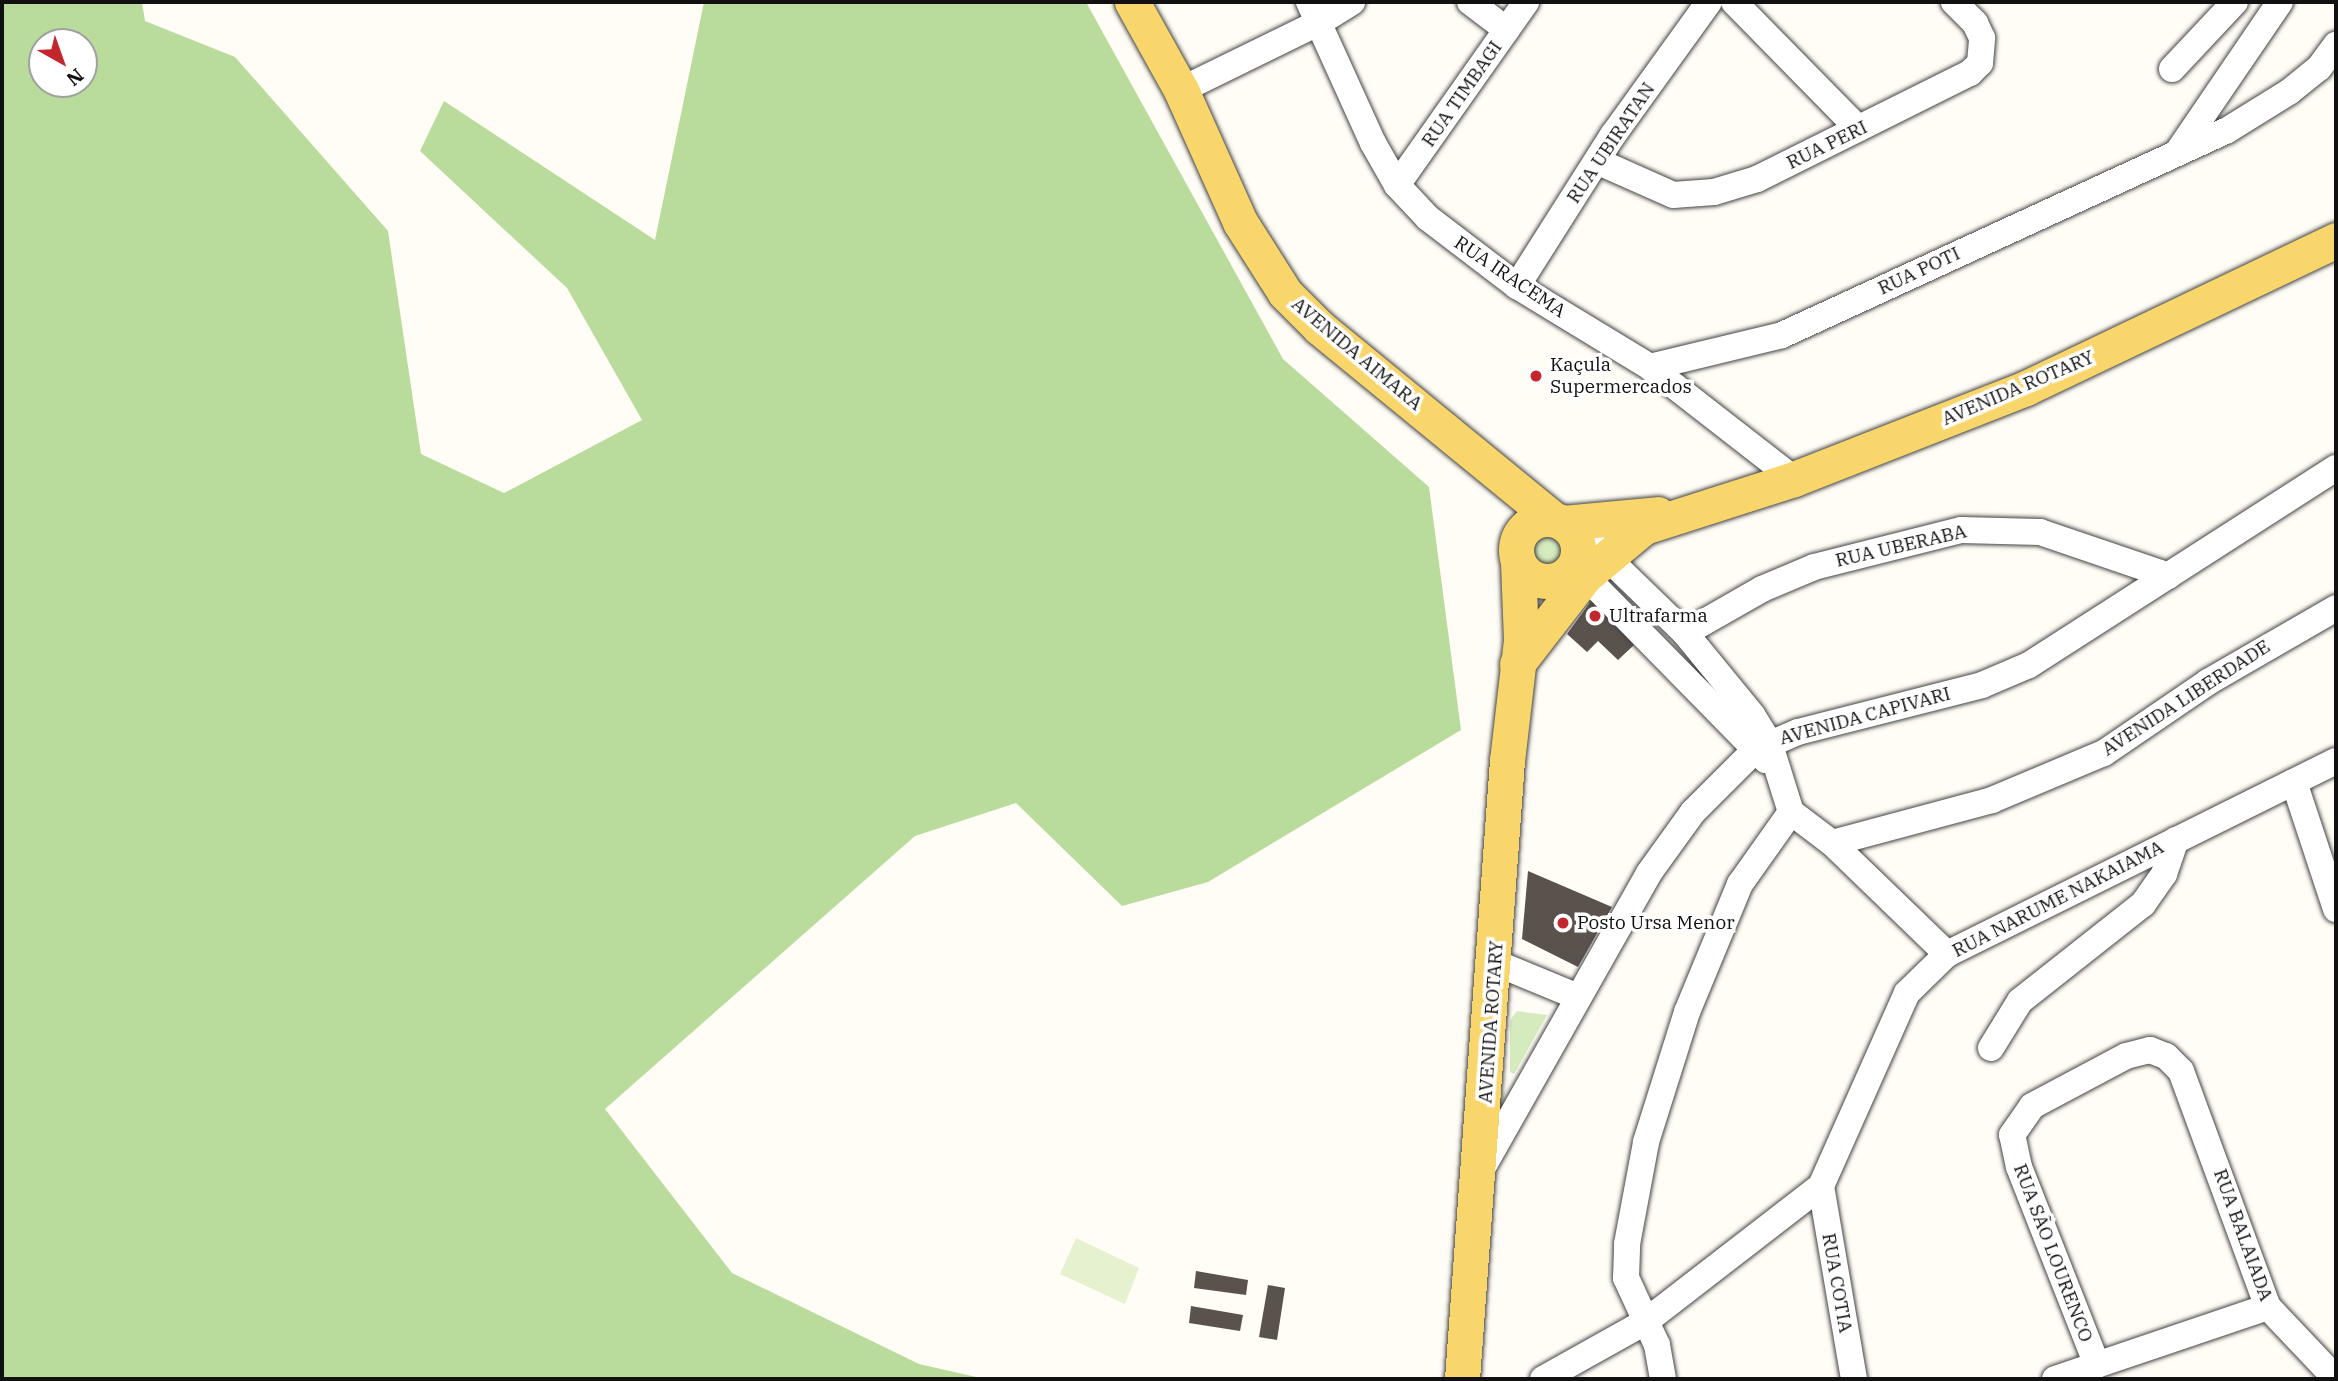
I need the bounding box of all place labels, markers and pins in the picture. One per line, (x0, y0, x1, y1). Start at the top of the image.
place label: Kaçula Supermercados (1550, 354, 1692, 398)
marker: Kaçula Supermercados (1528, 368, 1544, 384)
place label: Ultrafarma (1609, 605, 1708, 627)
marker: Ultrafarma (1587, 608, 1603, 624)
place label: Posto Ursa Menor (1577, 912, 1735, 934)
marker: Posto Ursa Menor (1555, 915, 1571, 931)

